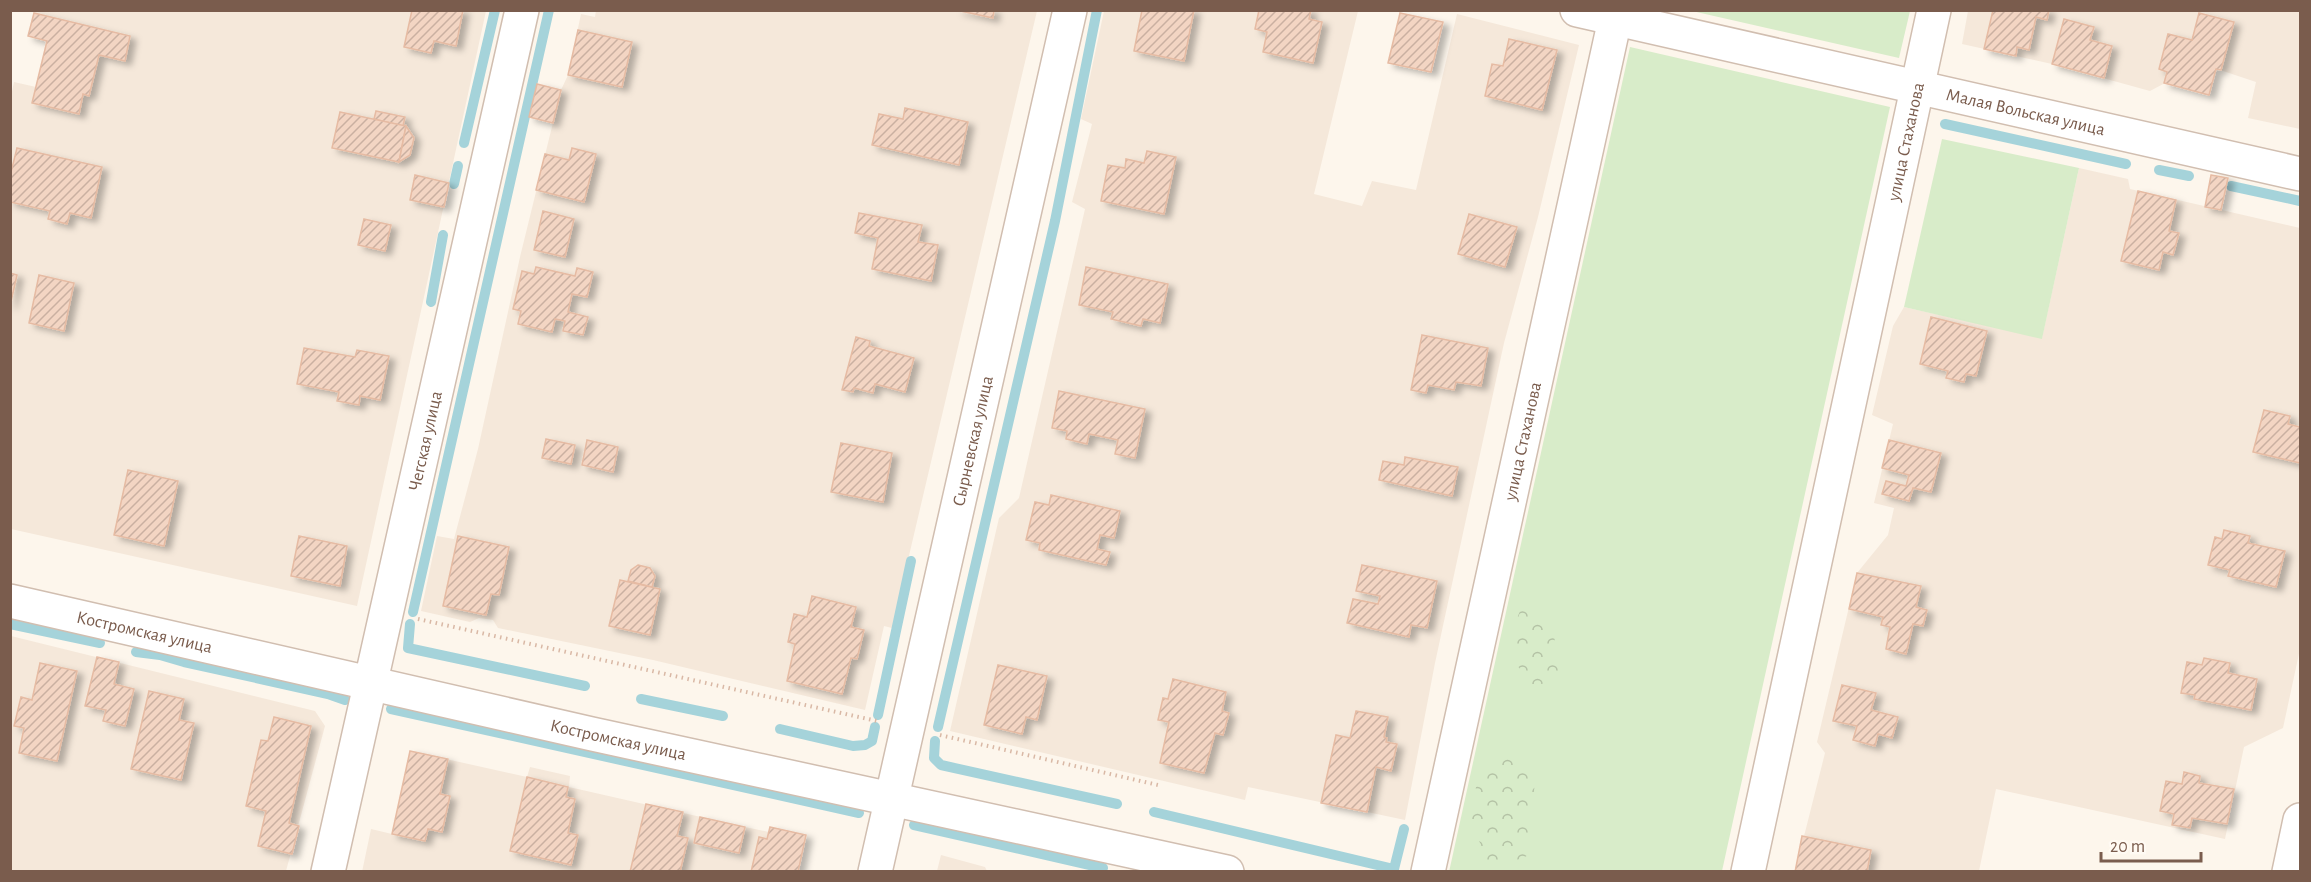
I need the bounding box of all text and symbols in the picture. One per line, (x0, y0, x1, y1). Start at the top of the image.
street label: улица Стаханова (1885, 81, 1928, 204)
street label: Малая Вольская улица (1944, 86, 2107, 139)
street label: Сырневская улица (950, 374, 997, 508)
street label: улица Стаханова (1501, 381, 1545, 503)
street label: Чегская улица (406, 389, 446, 493)
street label: Костромская улица (75, 608, 214, 657)
street label: Костромская улица (548, 717, 688, 764)
scale bar (2101, 825, 2202, 863)
text: 20 m (2110, 838, 2145, 856)

